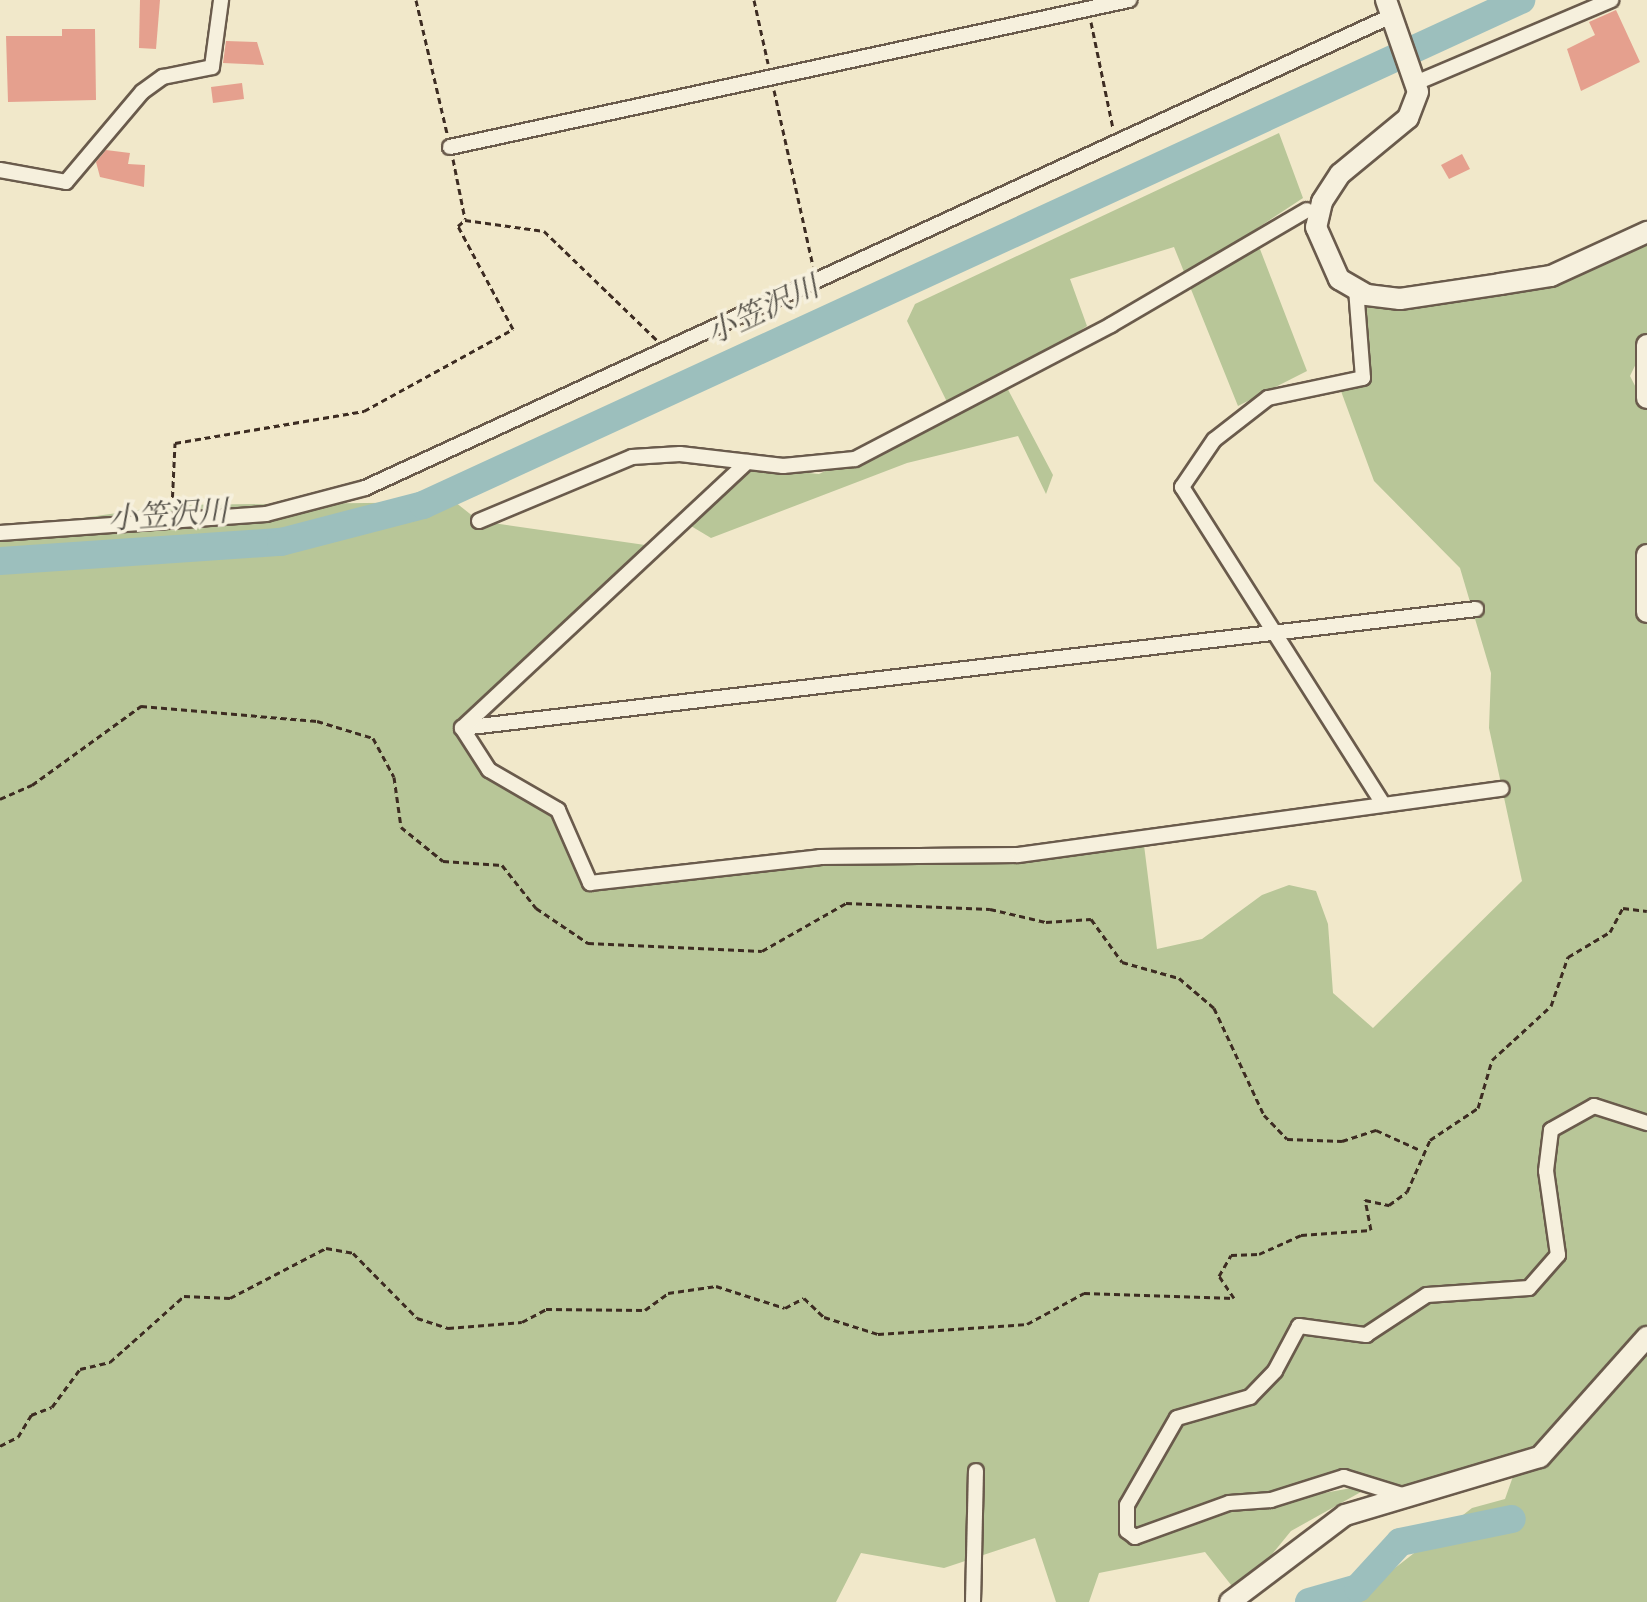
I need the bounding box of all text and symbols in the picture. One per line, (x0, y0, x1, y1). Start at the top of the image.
water label: 小笠沢川 (701, 269, 825, 353)
water label: 小笠沢川 (107, 494, 229, 538)

